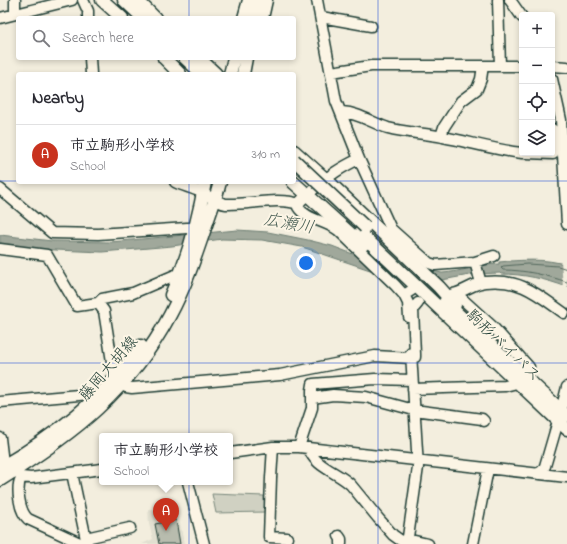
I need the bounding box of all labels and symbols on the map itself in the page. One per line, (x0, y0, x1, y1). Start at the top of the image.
water label: 広瀬川 (262, 207, 316, 241)
your location (296, 253, 316, 273)
street label: 駒形バイパス (460, 304, 546, 388)
street label: 藤岡大胡線 (74, 331, 144, 407)
pin: A (153, 498, 179, 531)

